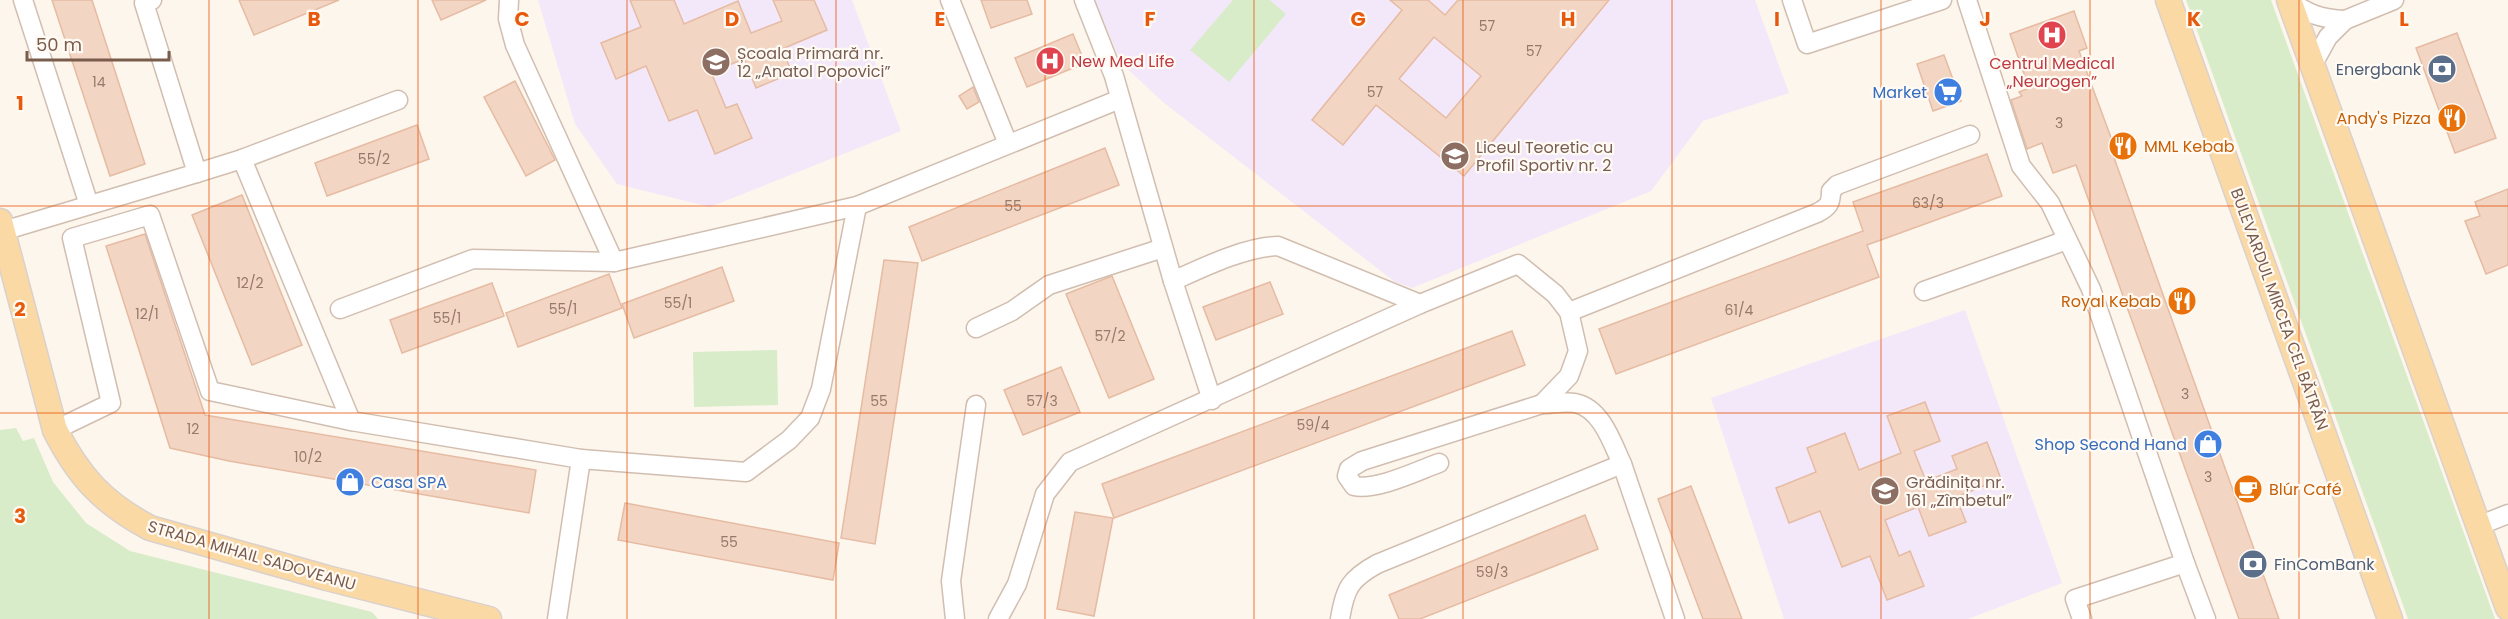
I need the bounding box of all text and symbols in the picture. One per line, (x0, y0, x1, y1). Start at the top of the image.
text: B (307, 5, 321, 33)
text: C (514, 5, 530, 33)
text: D (725, 5, 739, 33)
text: E (935, 5, 945, 33)
text: F (1145, 5, 1156, 33)
text: G (1350, 5, 1366, 33)
text: H (1561, 5, 1575, 33)
text: I (1774, 5, 1780, 33)
text: J (1979, 5, 1991, 33)
text: K (2187, 5, 2201, 33)
text: L (2399, 5, 2409, 33)
house number: 57 (1479, 16, 1496, 36)
hospital icon: Centrul Medical „Neurogen” (2036, 19, 2068, 51)
scale bar (27, 24, 170, 62)
text: 50 m (36, 32, 82, 57)
house number: 57 (1526, 41, 1543, 61)
place label: Școala Primară nr. 12 „Anatol Popovici” (737, 42, 891, 83)
hospital icon: New Med Life (1034, 45, 1066, 77)
school or university icon: Școala Primară nr. 12 „Anatol Popovici” (700, 46, 732, 78)
place label: New Med Life (1071, 50, 1174, 73)
place label: Centrul Medical „Neurogen” (1989, 52, 2115, 93)
bank icon: Energbank (2426, 53, 2458, 85)
place label: Energbank (2336, 58, 2422, 81)
house number: 14 (92, 72, 106, 92)
supermarket icon: Market (1932, 76, 1964, 108)
place label: Market (1872, 81, 1927, 104)
house number: 57 (1367, 82, 1384, 102)
text: 1 (16, 89, 24, 117)
restaurant icon: Andy's Pizza (2436, 102, 2468, 134)
place label: Andy's Pizza (2336, 107, 2431, 130)
house number: 3 (2055, 113, 2063, 133)
restaurant icon: MML Kebab (2107, 130, 2139, 162)
place label: MML Kebab (2144, 135, 2235, 158)
place label: Liceul Teoretic cu Profil Sportiv nr. 2 (1476, 136, 1613, 177)
school or university icon: Liceul Teoretic cu Profil Sportiv nr. 2 (1439, 140, 1471, 172)
house number: 55/2 (358, 149, 390, 169)
street label: BULEVARDUL MIRCEA CEL BĂTRÂN (2225, 185, 2334, 433)
house number: 63/3 (1912, 193, 1944, 213)
house number: 55 (1004, 196, 1022, 216)
house number: 12/2 (236, 273, 264, 293)
restaurant icon: Royal Kebab (2166, 285, 2198, 317)
place label: Royal Kebab (2061, 290, 2161, 313)
house number: 55/1 (664, 293, 692, 313)
text: 2 (14, 295, 26, 323)
house number: 55/1 (549, 299, 577, 319)
house number: 61/4 (1725, 300, 1754, 320)
house number: 12/1 (135, 304, 159, 324)
house number: 55/1 (433, 308, 461, 328)
house number: 57/2 (1094, 326, 1126, 346)
house number: 3 (2181, 384, 2189, 404)
house number: 55 (870, 391, 888, 411)
house number: 57/3 (1026, 391, 1058, 411)
house number: 59/4 (1296, 415, 1330, 435)
house number: 12 (187, 419, 199, 439)
shop icon: Shop Second Hand (2192, 428, 2224, 460)
place label: Shop Second Hand (2035, 433, 2187, 456)
house number: 10/2 (294, 447, 322, 467)
shop icon: Casa SPA (334, 466, 366, 498)
house number: 3 (2204, 467, 2212, 487)
place label: Casa SPA (371, 471, 447, 494)
place label: Grădinița nr. 161 „Zîmbetul” (1906, 471, 2012, 512)
cafe icon: Blúr Café (2232, 473, 2264, 505)
school or university icon: Grădinița nr. 161 „Zîmbetul” (1869, 475, 1901, 507)
place label: Blúr Café (2269, 478, 2342, 501)
text: 3 (14, 502, 26, 530)
street label: STRADA MIHAIL SADOVEANU (145, 515, 359, 596)
house number: 55 (720, 532, 738, 552)
bank icon: FinComBank (2237, 548, 2269, 580)
place label: FinComBank (2274, 553, 2375, 576)
house number: 59/3 (1476, 562, 1508, 582)

